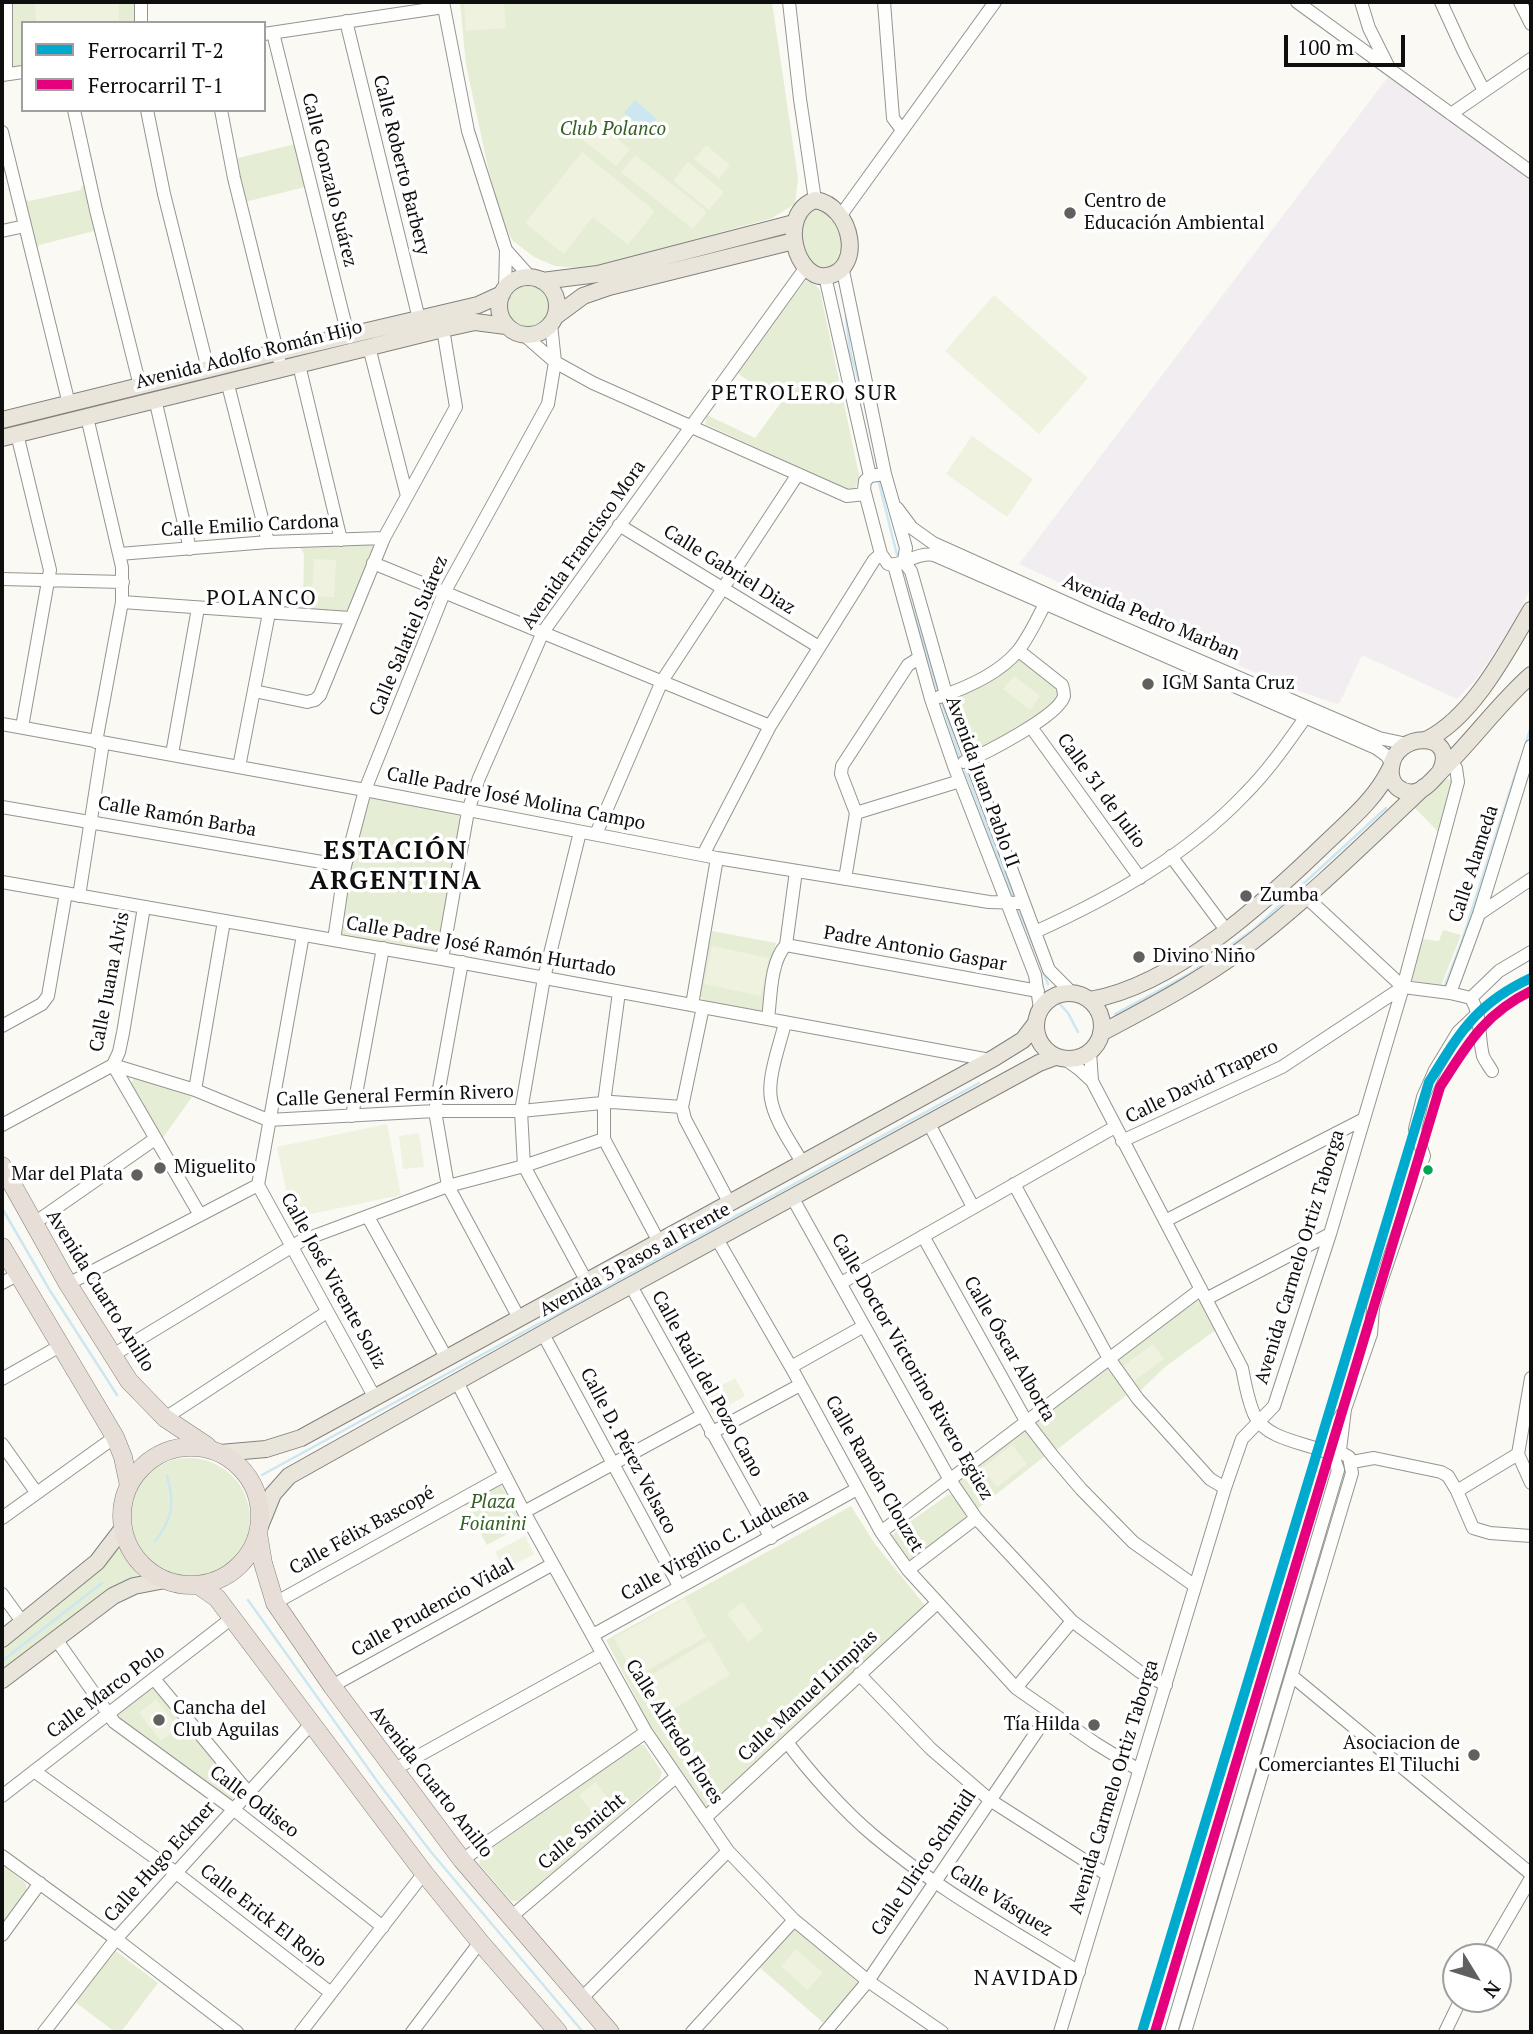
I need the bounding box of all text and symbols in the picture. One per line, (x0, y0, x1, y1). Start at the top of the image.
legend (21, 21, 266, 112)
scale bar (1288, 21, 1409, 65)
text: 100 m (1297, 33, 1354, 61)
text: Ferrocarril T-2 (88, 36, 224, 64)
text: Ferrocarril T-1 (88, 71, 224, 99)
street label: Calle Roberto Barbery (368, 73, 434, 257)
street label: Calle Gonzalo Suárez (296, 91, 362, 269)
park label: Club Polanco (560, 119, 666, 141)
place label: Centro de Educación Ambiental (1084, 191, 1265, 235)
marker: Centro de Educación Ambiental (1062, 205, 1078, 221)
street label: Avenida Adolfo Román Hijo (133, 316, 365, 394)
district label: PETROLERO SUR (713, 381, 897, 407)
street label: Avenida Francisco Mora (517, 456, 651, 634)
street label: Calle Emilio Cardona (160, 510, 340, 542)
street label: Calle Gabriel Diaz (659, 520, 799, 620)
street label: Calle Salatiel Suárez (365, 552, 453, 720)
street label: Avenida Pedro Marban (1059, 570, 1243, 666)
district label: POLANCO (207, 586, 317, 612)
place label: IGM Santa Cruz (1162, 673, 1295, 695)
marker: IGM Santa Cruz (1140, 676, 1156, 692)
street label: Avenida Juan Pablo II (940, 693, 1024, 871)
street label: Calle 31 de Julio (1052, 729, 1150, 853)
street label: Calle Padre José Molina Campo (385, 763, 647, 835)
street label: Calle Ramón Barba (96, 792, 258, 842)
street label: Calle Alameda (1444, 803, 1504, 925)
district label: ESTACIÓN ARGENTINA (310, 836, 482, 898)
place label: Zumba (1260, 885, 1319, 907)
marker: Zumba (1238, 888, 1254, 904)
street label: Calle Juana Alvis (85, 910, 135, 1054)
street label: Calle Padre José Ramón Hurtado (344, 912, 618, 982)
street label: Padre Antonio Gaspar (822, 922, 1008, 976)
place label: Divino Niño (1153, 946, 1255, 968)
marker: Divino Niño (1131, 949, 1147, 965)
street label: Calle David Trapero (1122, 1035, 1282, 1129)
street label: Calle General Fermín Rivero (276, 1080, 514, 1112)
street label: Avenida Carmelo Ortiz Taborga (1250, 1127, 1350, 1387)
place label: Miguelito (174, 1157, 256, 1179)
marker: Miguelito (152, 1160, 168, 1176)
unlabelled marker (1421, 1163, 1435, 1177)
place label: Mar del Plata (11, 1164, 123, 1186)
marker: Mar del Plata (129, 1167, 145, 1183)
street label: Calle José Vicente Soliz (275, 1189, 391, 1373)
street label: Avenida 3 Pasos al Frente (536, 1198, 734, 1322)
street label: Avenida Cuarto Anillo (41, 1206, 159, 1376)
street label: Calle Doctor Victorino Rivero Egüez (826, 1230, 998, 1504)
street label: Calle Óscar Alborta (958, 1272, 1060, 1426)
street label: Calle Raúl del Pozo Cano (646, 1287, 768, 1481)
street label: Calle D. Pérez Velsaco (575, 1364, 681, 1538)
street label: Calle Ramón Clouzet (820, 1392, 928, 1556)
street label: Calle Félix Bascopé (286, 1482, 438, 1580)
street label: Calle Virgilio C. Ludueña (617, 1484, 813, 1606)
park label: Plaza Foianini (460, 1492, 526, 1536)
street label: Calle Prudencio Vidal (348, 1554, 518, 1662)
street label: Calle Manuel Limpias (734, 1625, 882, 1767)
street label: Calle Marco Polo (42, 1640, 170, 1744)
street label: Calle Alfredo Flores (620, 1655, 728, 1809)
street label: Avenida Carmelo Ortiz Taborga (1064, 1657, 1164, 1917)
place label: Cancha del Club Aguilas (173, 1698, 279, 1742)
street label: Avenida Cuarto Anillo (365, 1702, 497, 1862)
marker: Cancha del Club Aguilas (151, 1712, 167, 1728)
place label: Tía Hilda (1004, 1714, 1080, 1736)
marker: Tía Hilda (1086, 1717, 1102, 1733)
place label: Asociacion de Comerciantes El Tiluchi (1258, 1733, 1460, 1777)
marker: Asociacion de Comerciantes El Tiluchi (1466, 1747, 1482, 1763)
street label: Calle Odiseo (205, 1761, 303, 1843)
street label: Calle Ulrico Schmidl (867, 1786, 981, 1940)
street label: Calle Smicht (534, 1789, 630, 1875)
street label: Calle Hugo Eckner (100, 1797, 220, 1927)
street label: Calle Erick El Rojo (195, 1859, 331, 1973)
street label: Calle Vásquez (945, 1860, 1057, 1942)
north arrow (1442, 1943, 1512, 2013)
district label: NAVIDAD (975, 1966, 1079, 1992)
text: N (1478, 1977, 1507, 2003)

